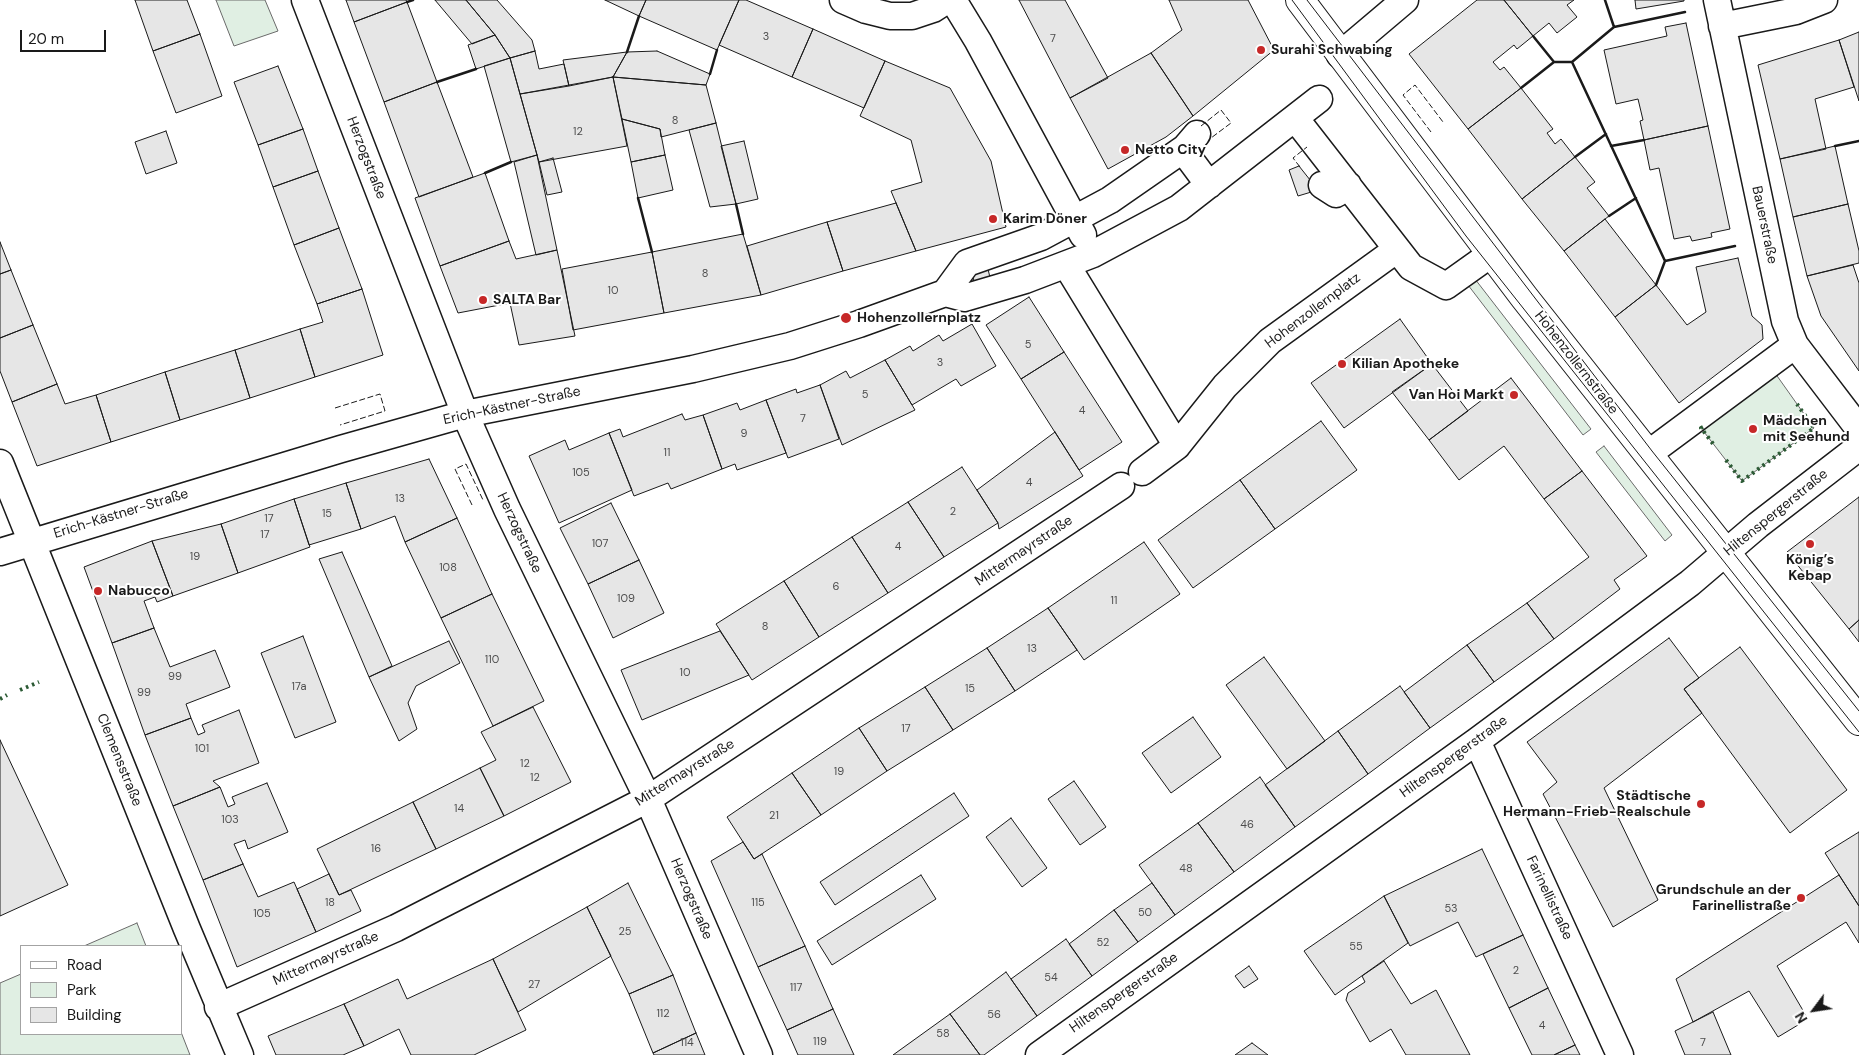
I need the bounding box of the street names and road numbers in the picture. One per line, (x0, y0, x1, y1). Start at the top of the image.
street label: Herzogstraße (343, 114, 389, 202)
street label: Bauerstraße (1748, 185, 1780, 265)
street label: Hohenzollernplatz (1262, 270, 1364, 352)
street label: Hohenzollernstraße (1531, 308, 1621, 418)
street label: Erich-Kästner-Straße (442, 383, 582, 429)
street label: Hiltenspergerstraße (1721, 466, 1831, 560)
street label: Erich-Kästner-Straße (52, 486, 190, 542)
street label: Herzogstraße (493, 490, 545, 576)
street label: Mittermayrstraße (972, 512, 1076, 590)
street label: Clemensstraße (93, 711, 145, 809)
street label: Hiltenspergerstraße (1397, 712, 1511, 802)
street label: Mittermayrstraße (632, 736, 738, 810)
street label: Farinellistraße (1522, 853, 1576, 943)
street label: Herzogstraße (666, 856, 716, 942)
street label: Mittermayrstraße (271, 928, 381, 990)
street label: Hiltenspergerstraße (1066, 949, 1182, 1037)

